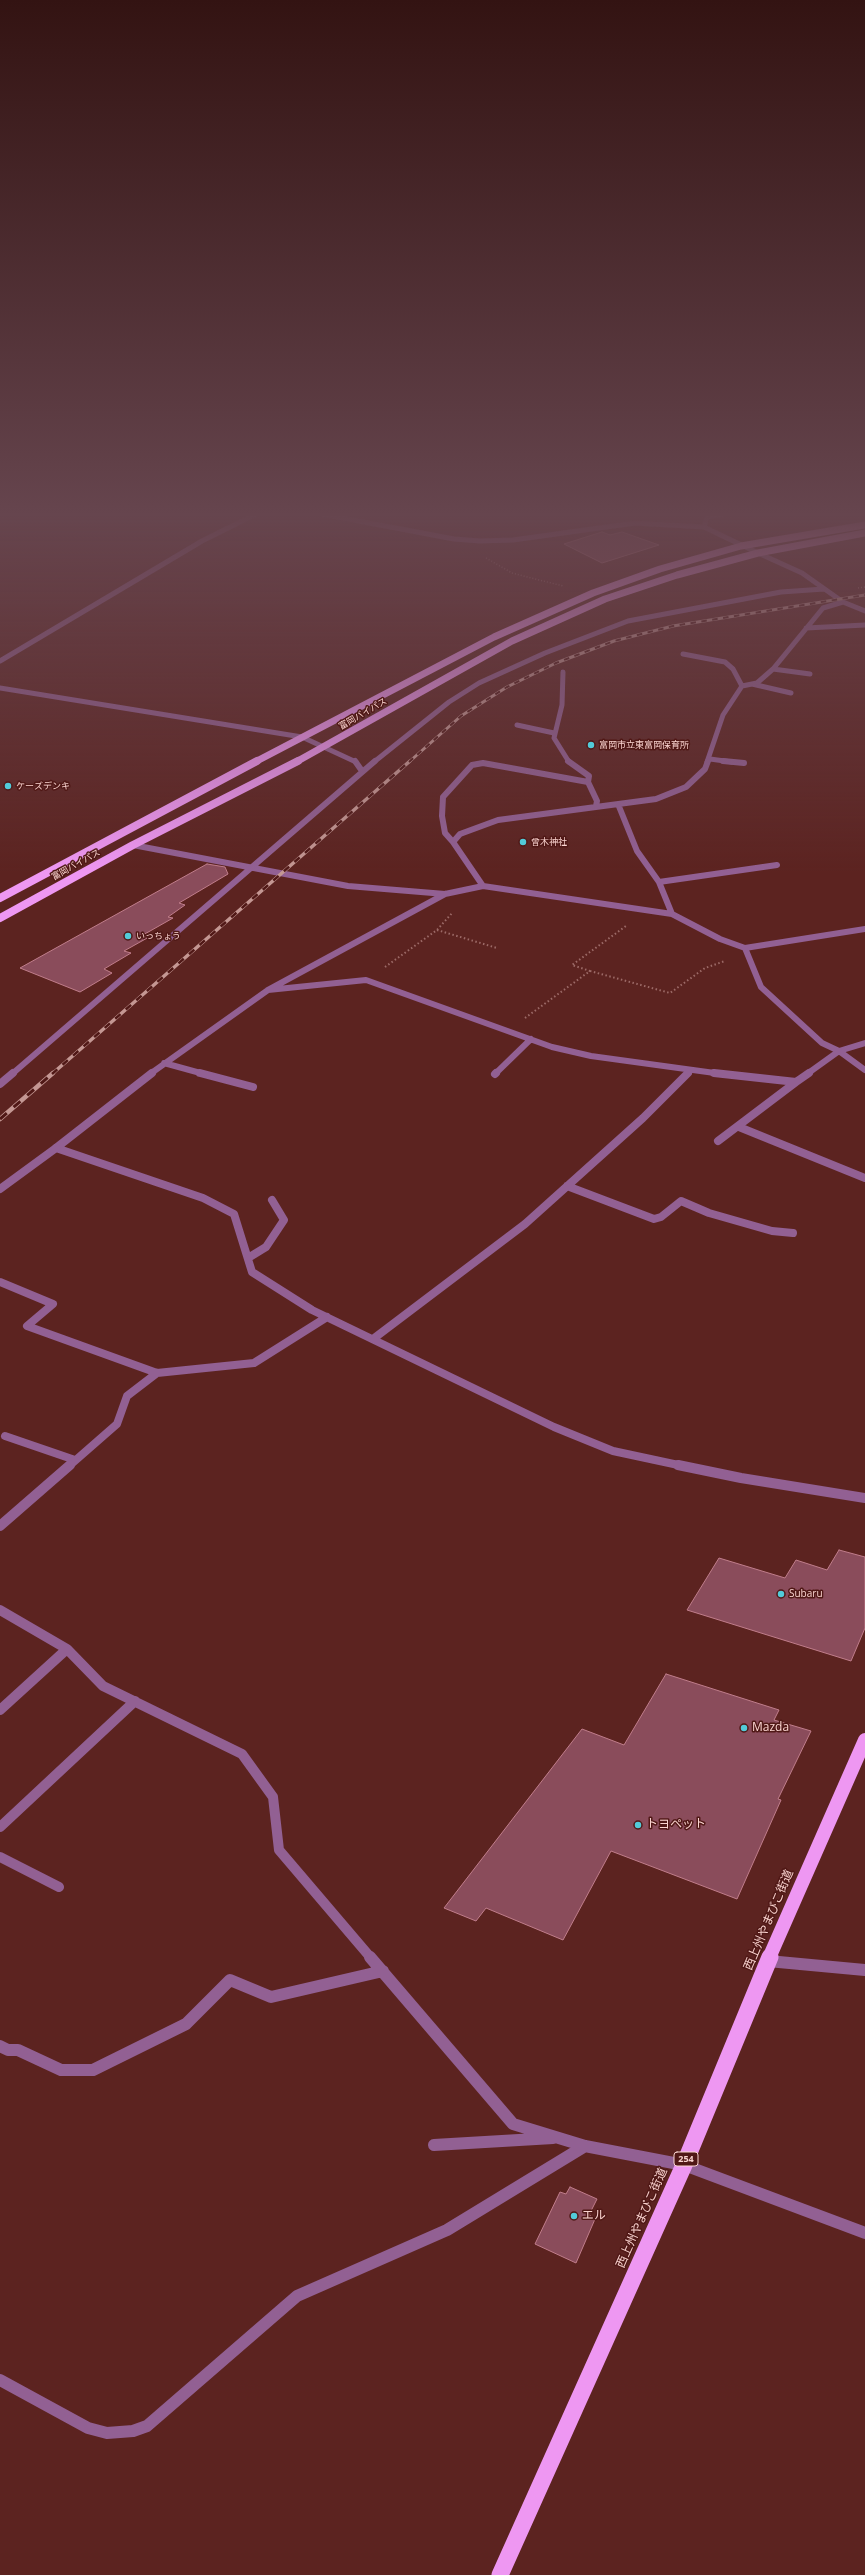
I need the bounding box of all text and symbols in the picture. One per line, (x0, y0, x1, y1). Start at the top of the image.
street label: 富岡バイパス (337, 696, 389, 732)
marker: 富岡市立東富岡保育所 (586, 740, 596, 750)
place label: 富岡市立東富岡保育所 (599, 740, 689, 750)
marker: ケーズデンキ (3, 781, 13, 791)
place label: ケーズデンキ (16, 781, 70, 791)
marker: 曾木神社 (518, 837, 528, 847)
place label: 曾木神社 (531, 837, 567, 847)
street label: 富岡バイパス (50, 847, 102, 883)
marker: いっちょう (123, 931, 133, 941)
place label: いっちょう (136, 931, 181, 941)
place label: Subaru (789, 1588, 823, 1600)
marker: Subaru (776, 1589, 786, 1599)
place label: Mazda (752, 1721, 789, 1735)
marker: Mazda (739, 1723, 749, 1733)
place label: トヨペット (646, 1818, 706, 1832)
marker: トヨペット (633, 1820, 643, 1830)
street label: 西上州やまびこ街道 (741, 1867, 797, 1973)
road number: 254 (674, 2152, 698, 2166)
street label: 西上州やまびこ街道 (613, 2166, 671, 2270)
place label: エル (582, 2209, 606, 2223)
marker: エル (569, 2211, 579, 2221)

